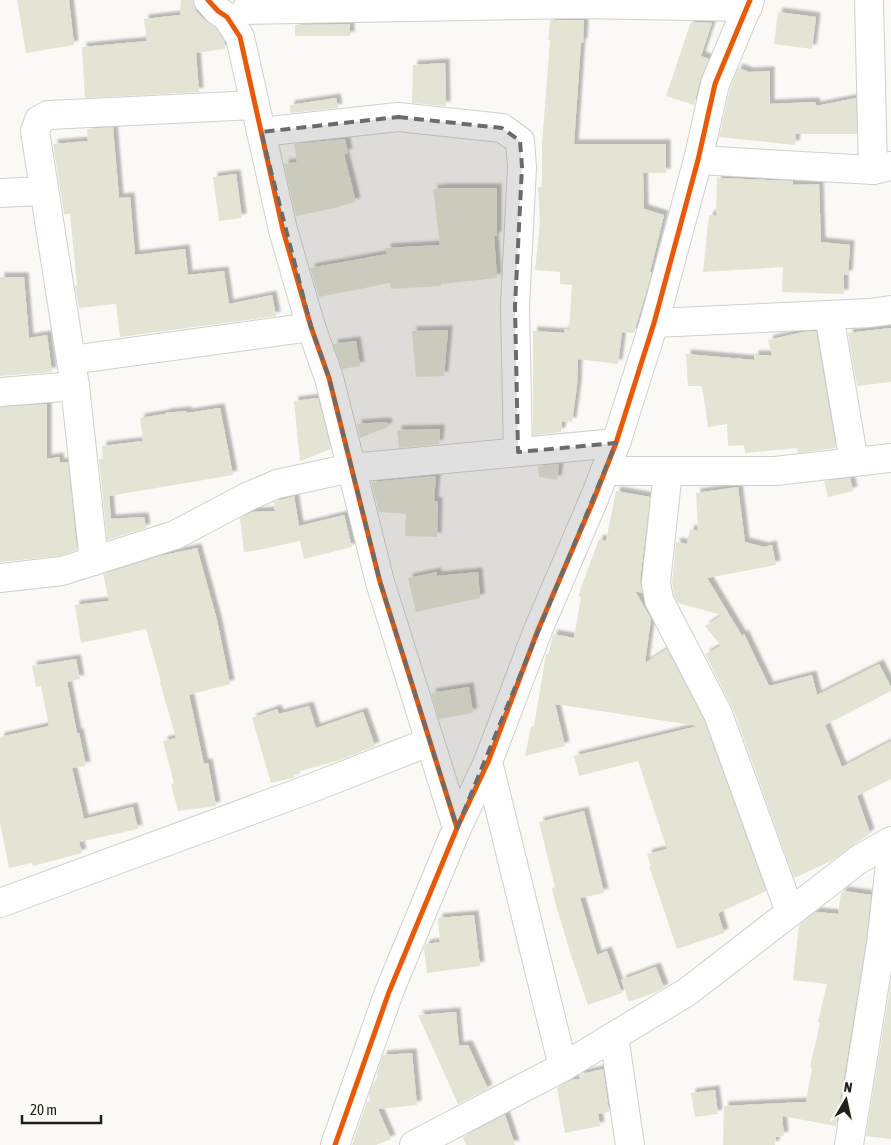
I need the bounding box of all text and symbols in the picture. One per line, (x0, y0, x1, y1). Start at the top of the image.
north arrow (821, 1075, 871, 1125)
text: N (843, 1079, 853, 1096)
scale bar (22, 1092, 101, 1124)
text: 20 m (30, 1101, 57, 1118)

